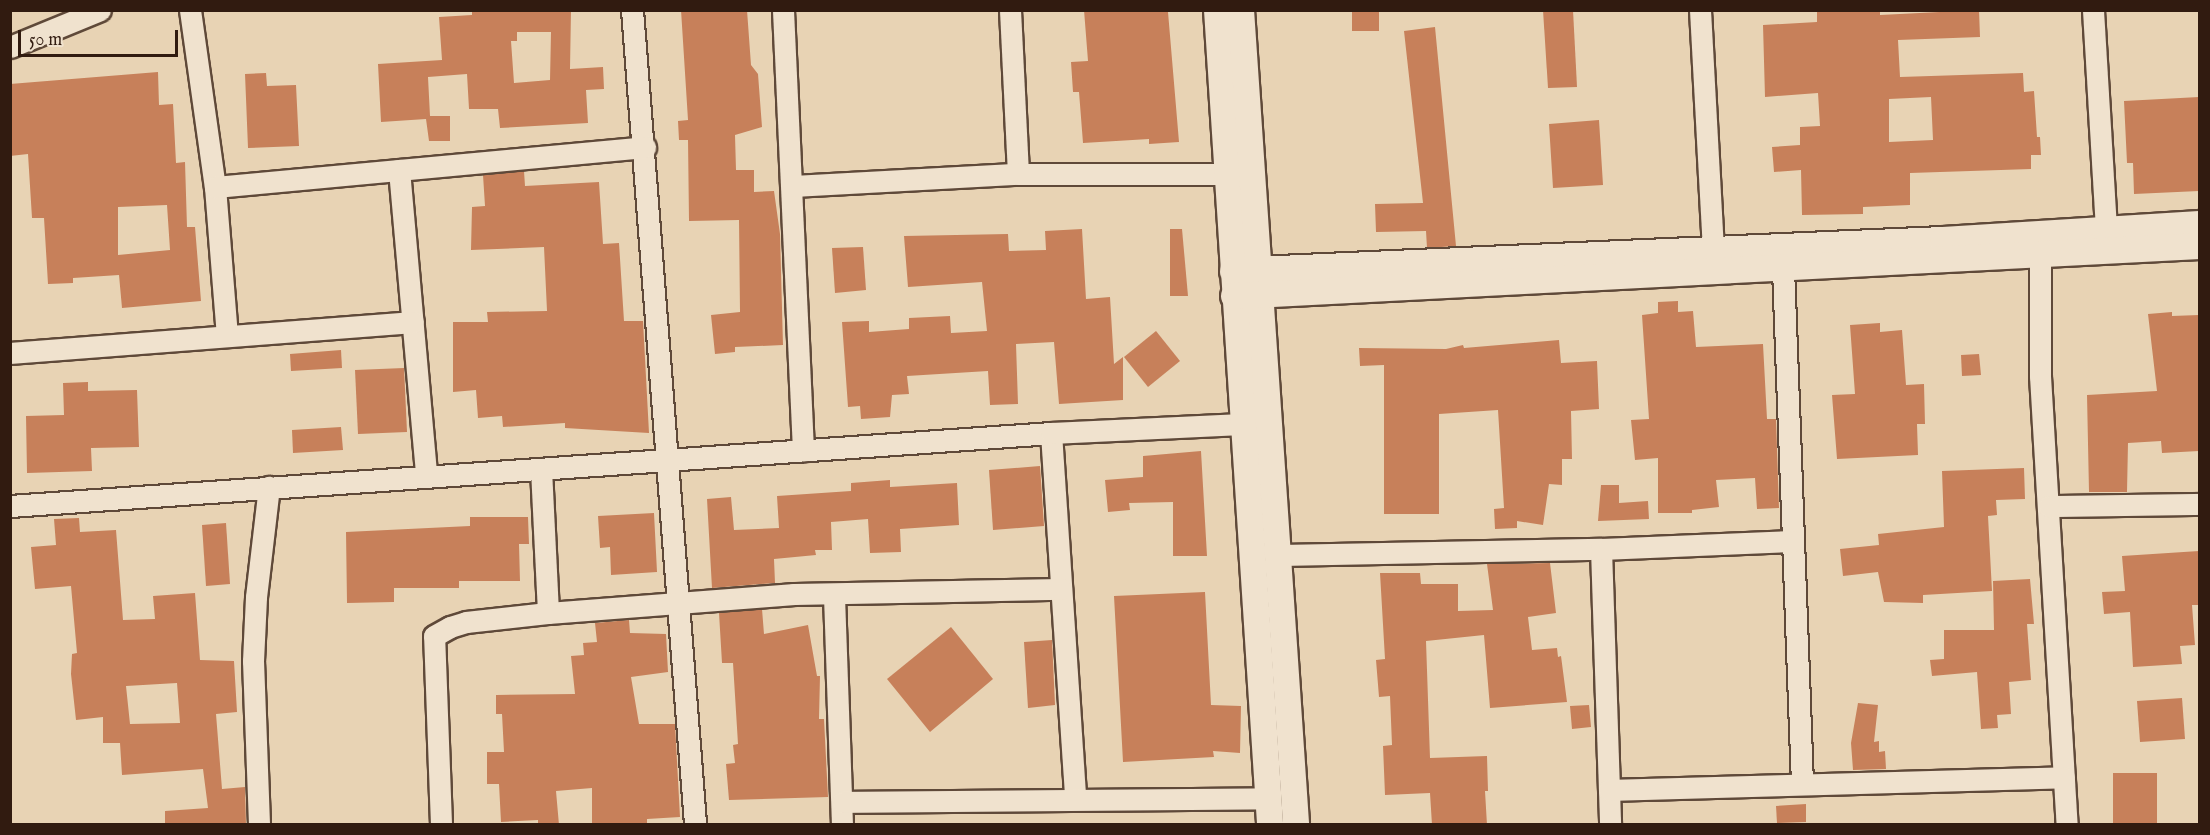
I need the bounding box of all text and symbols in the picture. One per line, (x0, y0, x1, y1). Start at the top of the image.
scale bar (21, 18, 182, 56)
text: 50 m (29, 29, 62, 52)

